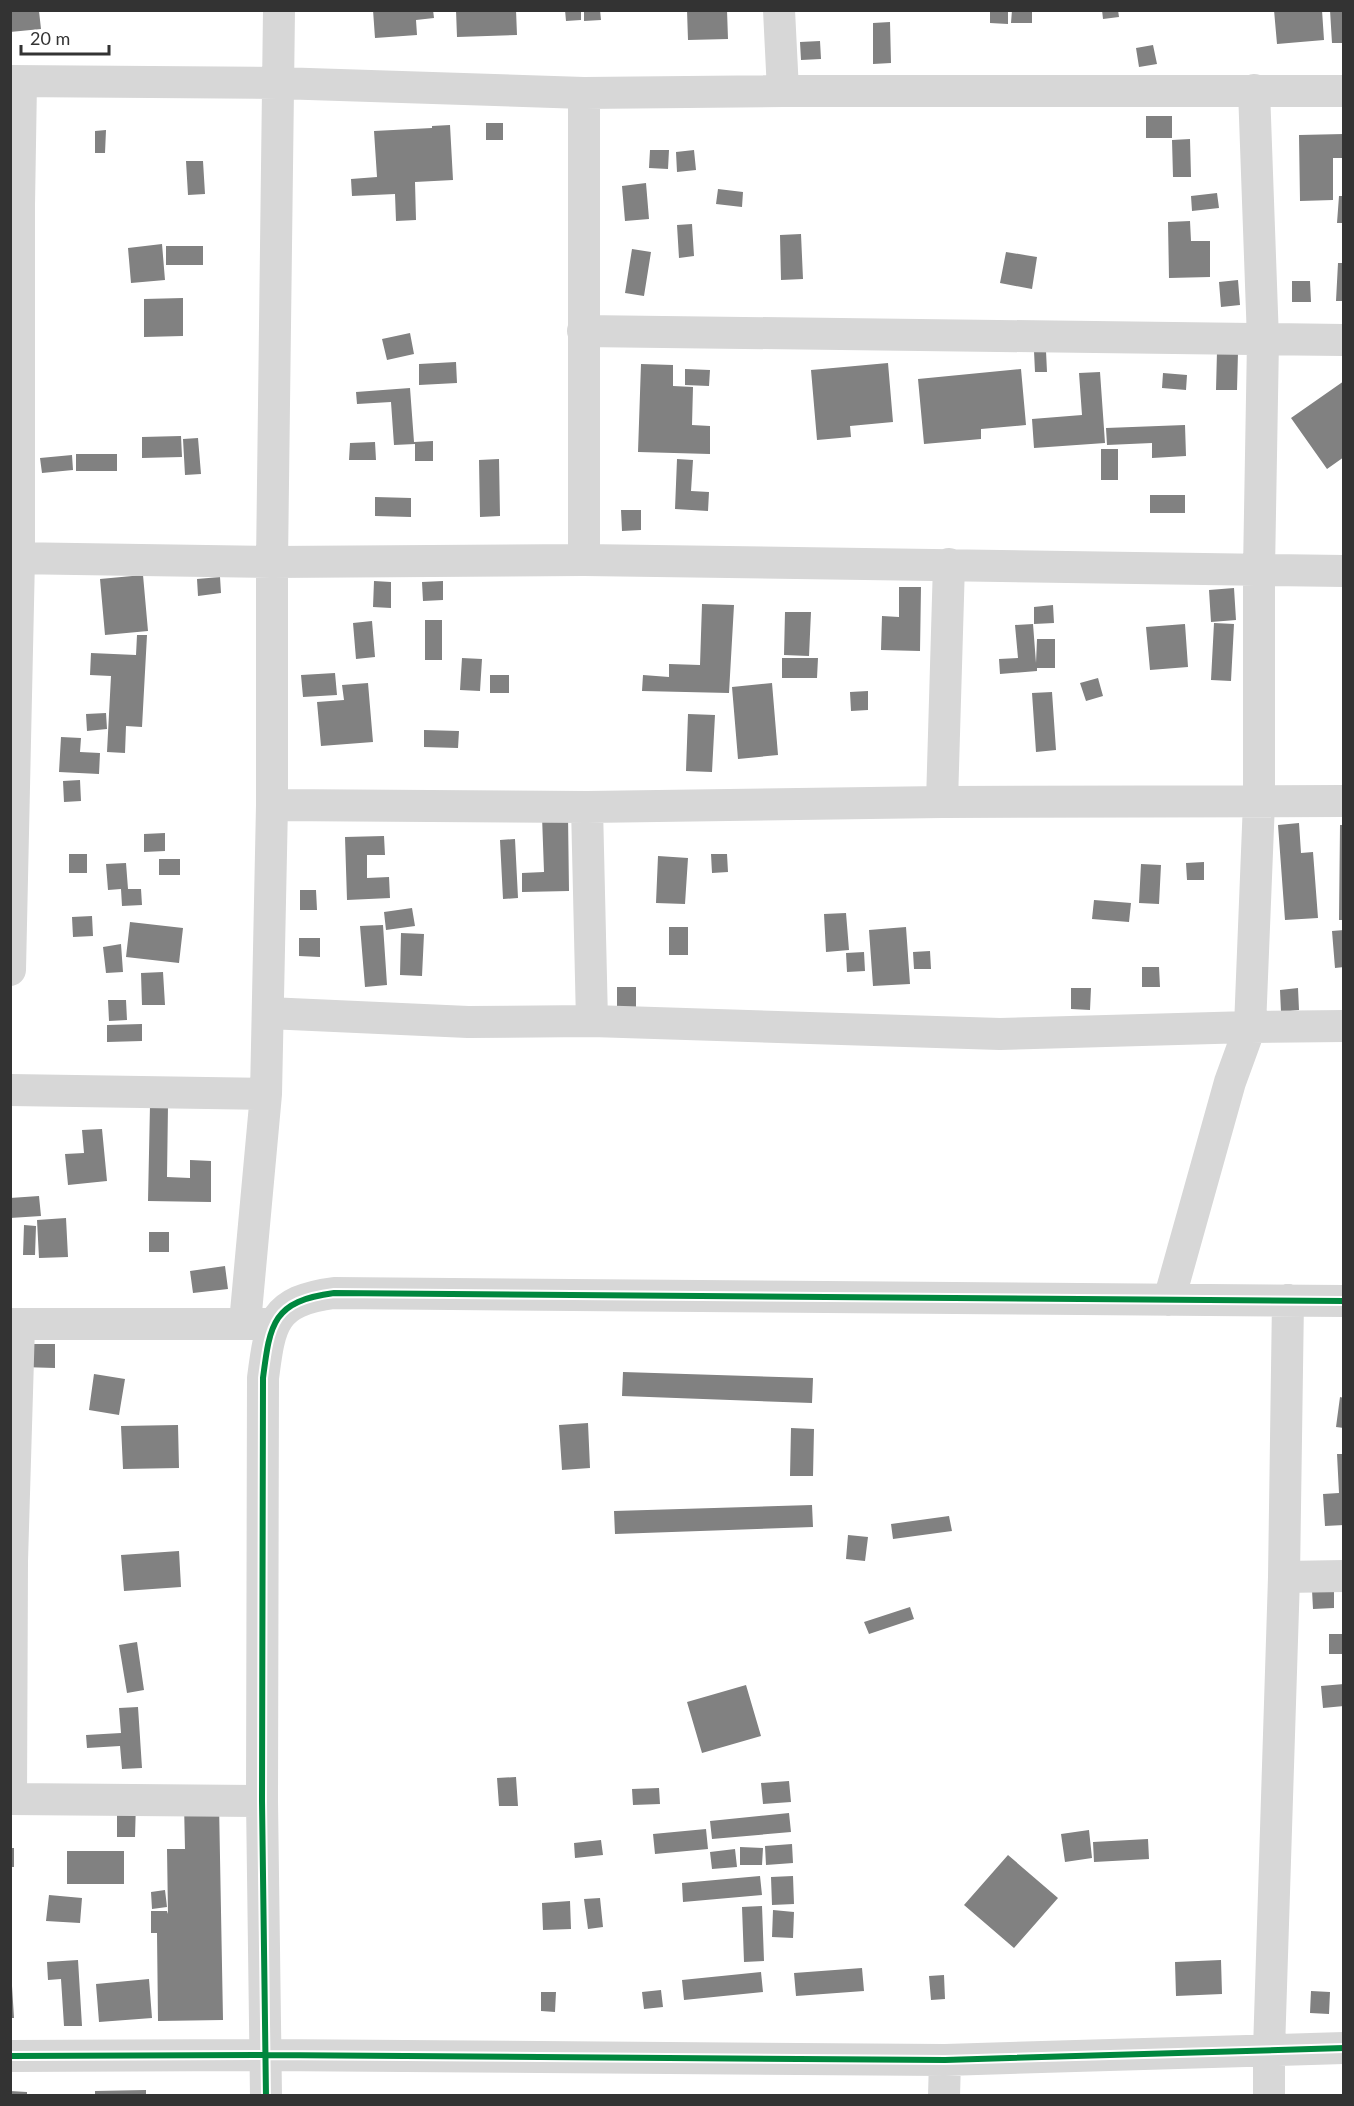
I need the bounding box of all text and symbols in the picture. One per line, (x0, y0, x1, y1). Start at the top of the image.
scale bar (21, 18, 110, 56)
text: 20 m (30, 27, 70, 49)

